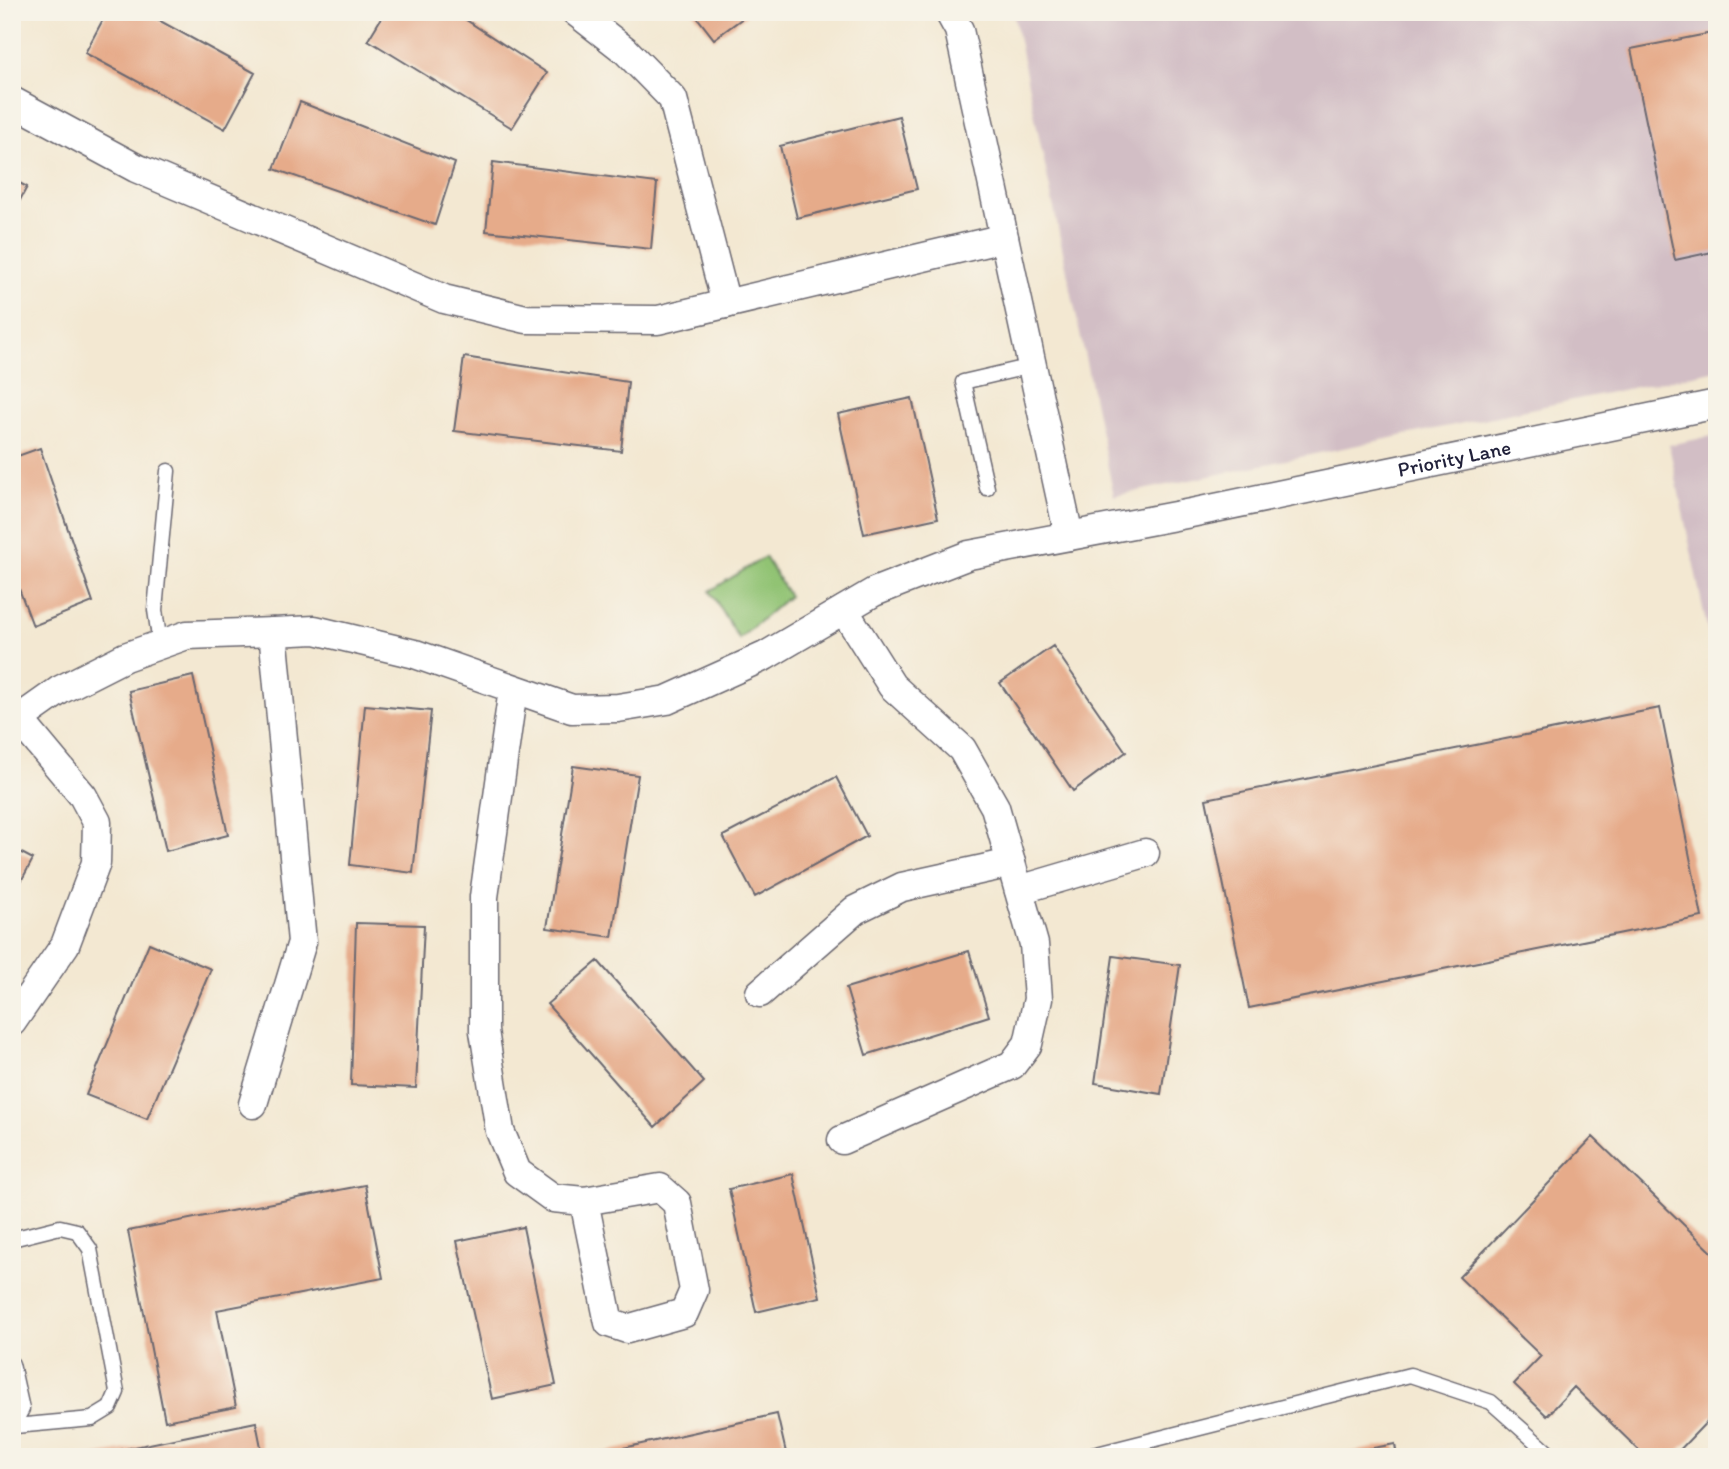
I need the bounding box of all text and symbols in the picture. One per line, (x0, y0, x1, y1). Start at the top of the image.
street label: Priority Lane (1395, 434, 1513, 482)

